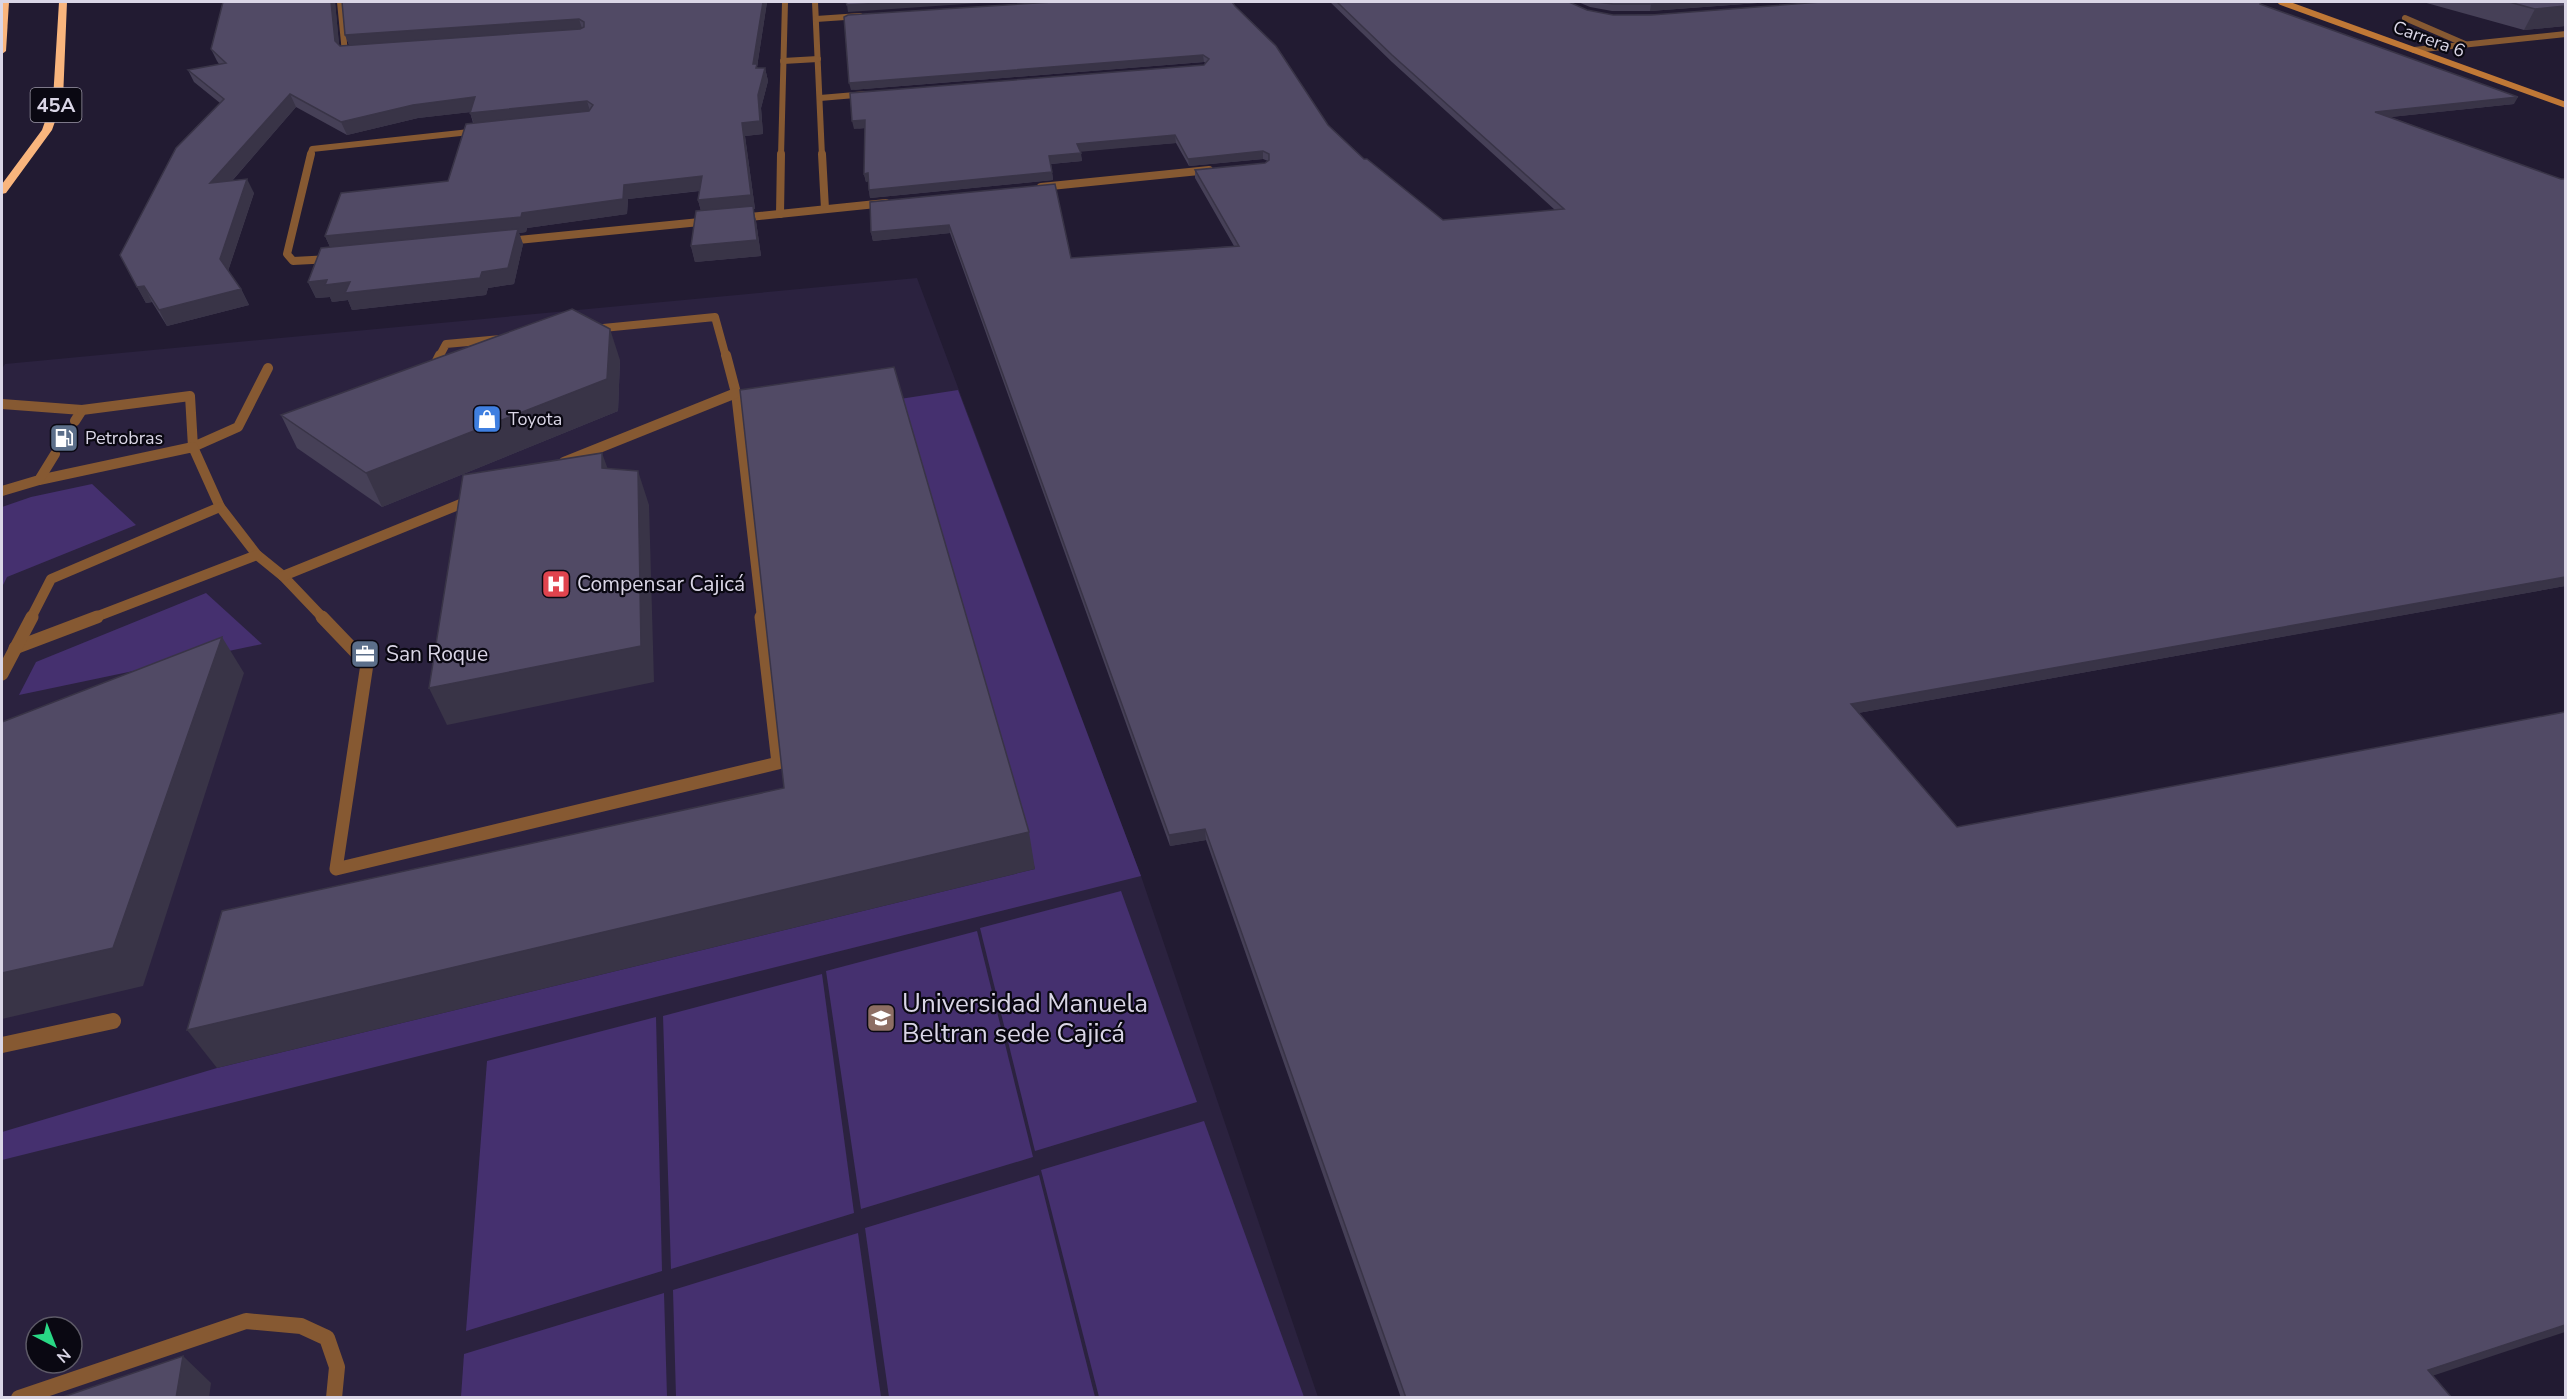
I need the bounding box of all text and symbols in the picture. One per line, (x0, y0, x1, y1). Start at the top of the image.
street label: Carrera 6 (2390, 15, 2468, 63)
road number: 45A (31, 88, 82, 122)
shop icon: Toyota (471, 403, 503, 435)
place label: Toyota (508, 407, 562, 431)
fuel station icon: Petrobras (48, 422, 80, 454)
place label: Petrobras (85, 426, 163, 450)
hospital icon: Compensar Cajicá (540, 568, 572, 600)
place label: Compensar Cajicá (577, 570, 745, 598)
office icon: San Roque (349, 638, 381, 670)
place label: San Roque (386, 640, 488, 668)
place label: Universidad Manuela Beltran sede Cajicá (902, 986, 1148, 1051)
school or university icon: Universidad Manuela Beltran sede Cajicá (865, 1002, 897, 1034)
north arrow (24, 1315, 84, 1375)
text: N (52, 1343, 75, 1368)

